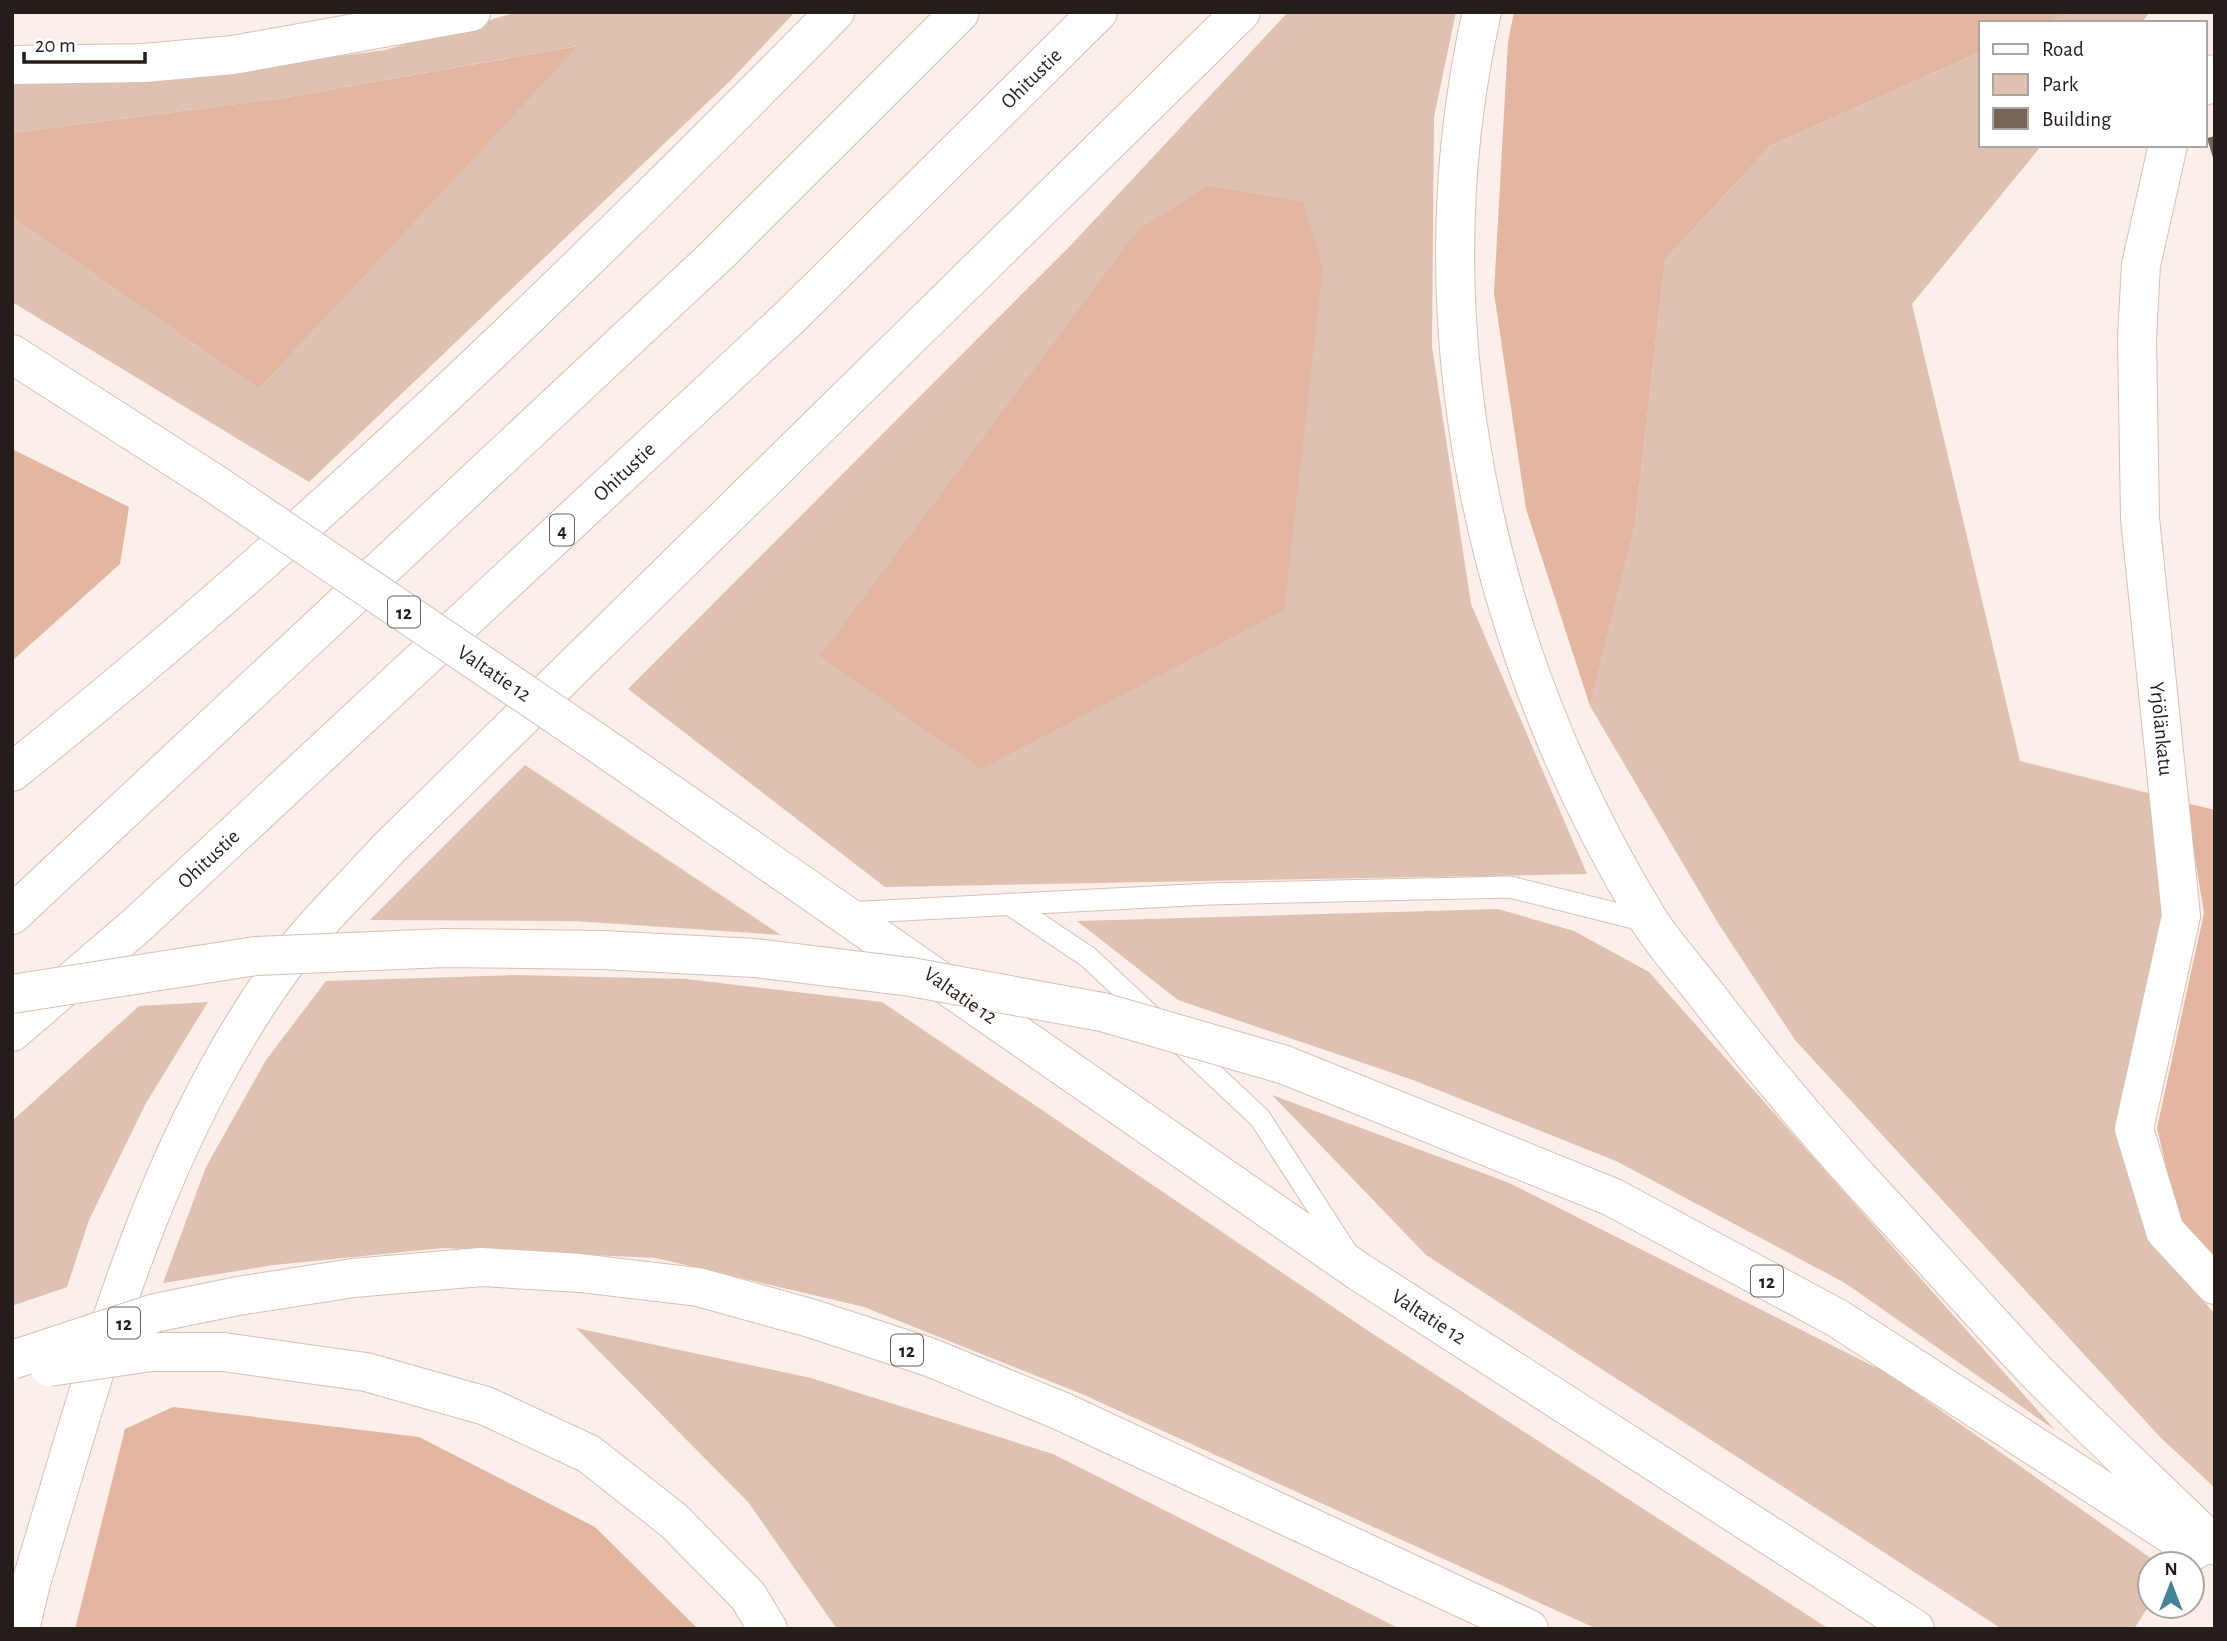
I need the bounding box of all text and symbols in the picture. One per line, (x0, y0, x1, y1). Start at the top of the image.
scale bar (24, 21, 145, 65)
legend (1979, 21, 2206, 147)
text: 20 m (35, 35, 76, 56)
text: Road (2042, 39, 2084, 60)
street label: Ohitustie (997, 44, 1066, 113)
text: Park (2042, 74, 2079, 95)
text: Building (2042, 109, 2112, 130)
street label: Ohitustie (589, 438, 659, 506)
road number: 4 (550, 514, 574, 545)
road number: 12 (388, 596, 420, 628)
street label: Valtatie 12 (454, 641, 535, 706)
street label: Yrjölänkatu (2146, 681, 2177, 777)
street label: Ohitustie (174, 825, 244, 893)
street label: Valtatie 12 (920, 963, 1001, 1028)
road number: 12 (1751, 1266, 1783, 1296)
street label: Valtatie 12 (1388, 1286, 1470, 1349)
road number: 12 (108, 1308, 140, 1338)
road number: 12 (891, 1334, 923, 1366)
north arrow (2136, 1550, 2206, 1620)
text: N (2164, 1560, 2178, 1579)

